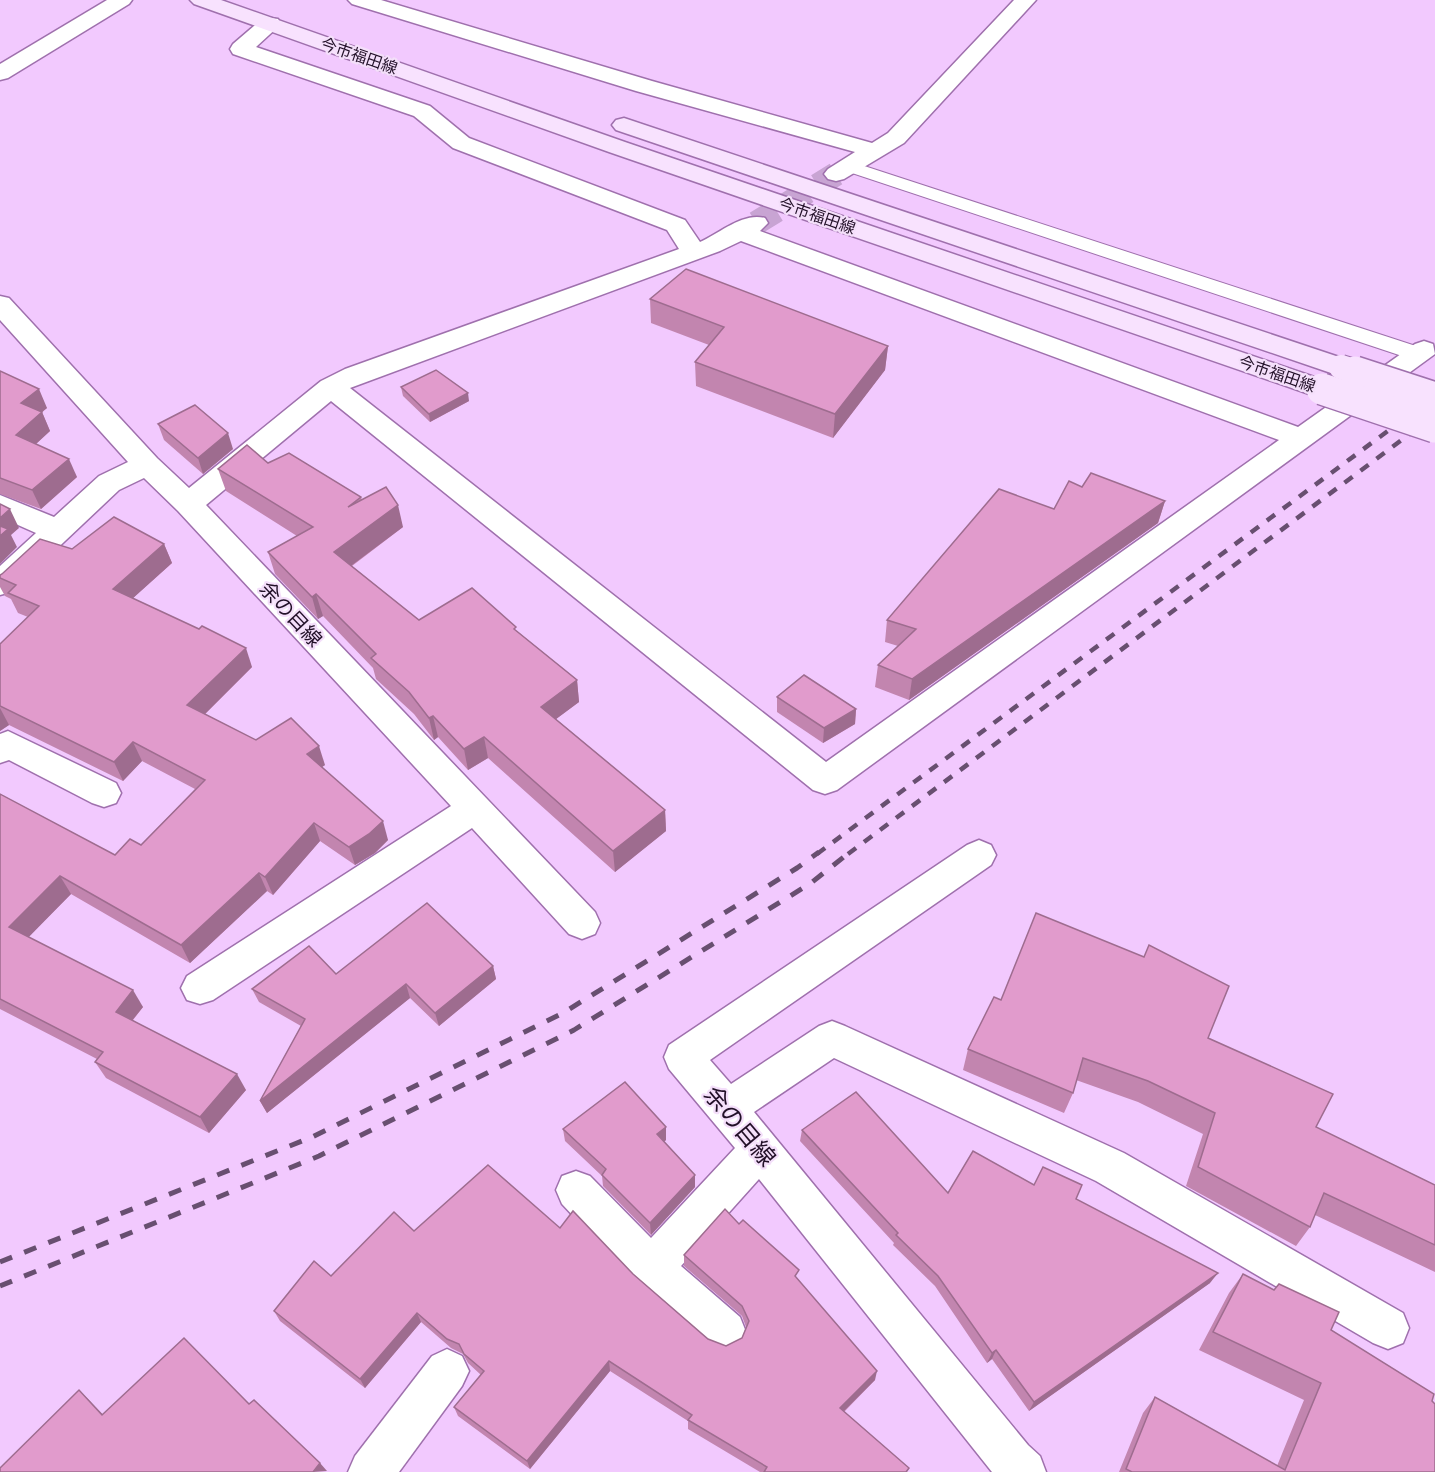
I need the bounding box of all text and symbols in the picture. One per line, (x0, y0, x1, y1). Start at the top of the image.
street label: 今市福田線 (318, 34, 400, 78)
street label: 今市福田線 (776, 194, 858, 238)
street label: 今市福田線 (1236, 352, 1318, 396)
street label: 余の目線 (255, 577, 327, 651)
street label: 余の目線 (698, 1080, 782, 1172)

